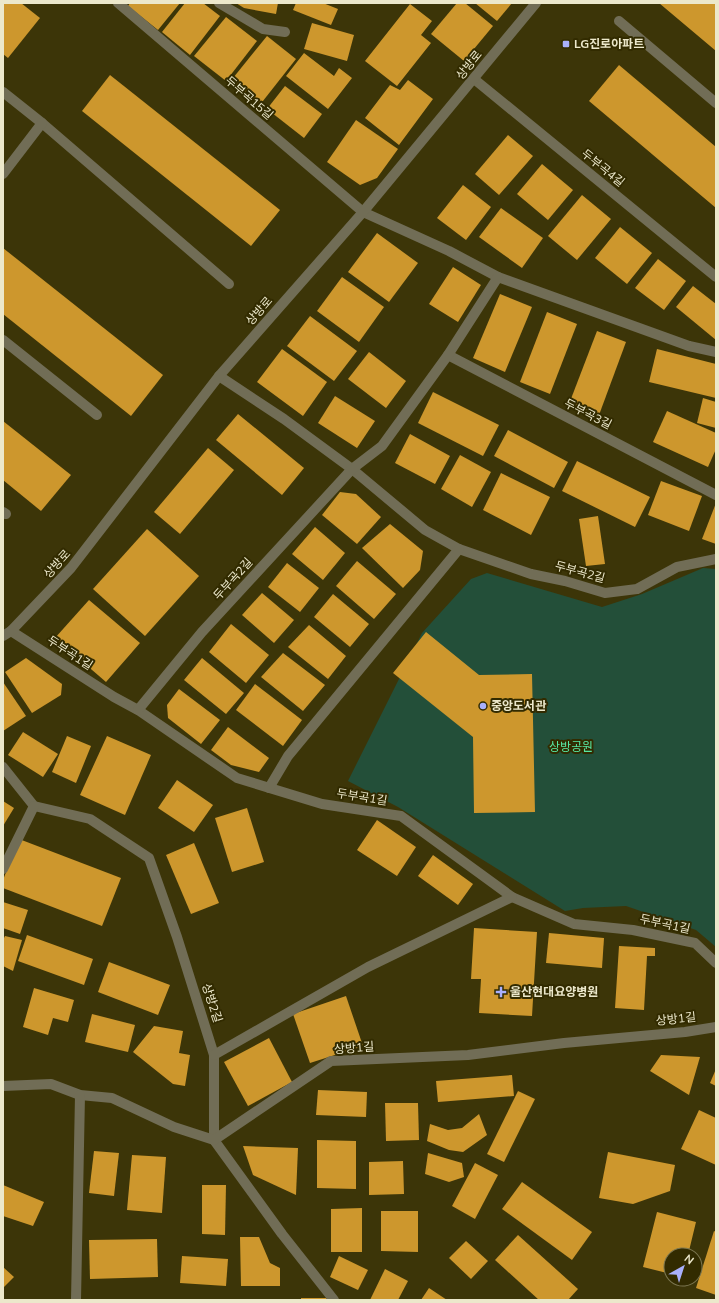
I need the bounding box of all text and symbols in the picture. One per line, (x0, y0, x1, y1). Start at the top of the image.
place label: LG진로아파트 (574, 36, 644, 51)
marker: LG진로아파트 (561, 39, 571, 49)
street label: 상방로 (452, 47, 485, 82)
street label: 두부곡15길 (222, 73, 276, 122)
street label: 두부곡4길 (579, 146, 628, 190)
street label: 상방로 (242, 293, 275, 328)
street label: 두부곡3길 (562, 395, 615, 432)
street label: 상방로 (40, 546, 73, 581)
street label: 두부곡2길 (210, 555, 255, 603)
street label: 두부곡2길 (553, 558, 607, 585)
street label: 두부곡1길 (45, 632, 96, 673)
place label: 중앙도서관 (491, 698, 546, 713)
marker: 중앙도서관 (478, 701, 488, 711)
park label: 상방공원 (549, 739, 593, 754)
street label: 두부곡1길 (336, 785, 389, 808)
street label: 두부곡1길 (638, 911, 692, 936)
street label: 상방2길 (199, 981, 226, 1024)
place label: 울산현대요양병원 (510, 984, 598, 999)
marker: 울산현대요양병원 (495, 986, 507, 998)
street label: 상방1길 (655, 1009, 697, 1028)
street label: 상방1길 (333, 1039, 375, 1056)
north arrow (663, 1247, 703, 1287)
text: N (682, 1251, 697, 1267)

